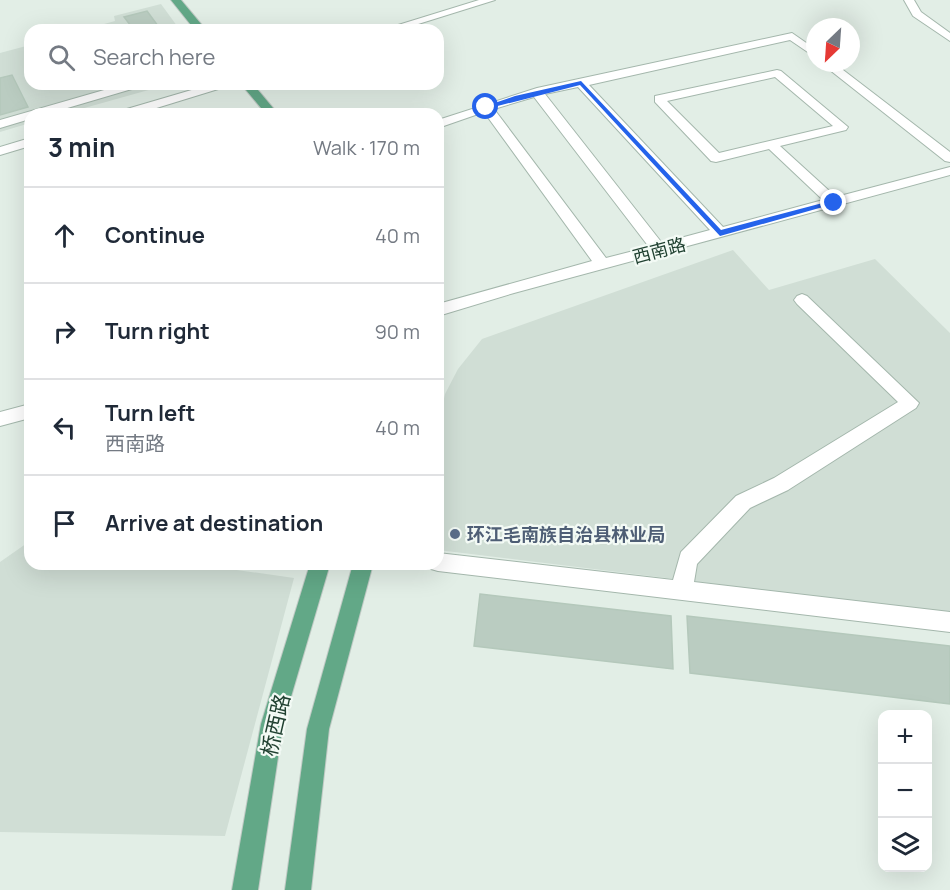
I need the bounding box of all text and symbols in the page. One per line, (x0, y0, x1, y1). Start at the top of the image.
north arrow (806, 18, 860, 72)
search box (24, 24, 444, 90)
icon: search (45, 41, 78, 74)
text: Search here (93, 42, 215, 72)
route start (472, 93, 498, 119)
text: 3 min (48, 129, 115, 165)
text: Walk · 170 m (313, 134, 420, 161)
route end (820, 189, 846, 215)
icon: ahead (48, 219, 81, 252)
text: Continue (105, 220, 205, 250)
text: 40 m (375, 222, 420, 249)
street label: 西南路 (630, 231, 688, 269)
icon: right (48, 315, 81, 348)
text: Turn right (105, 316, 210, 346)
text: 90 m (374, 318, 420, 345)
text: Turn left (105, 398, 195, 428)
icon: left (48, 411, 81, 444)
text: 40 m (375, 414, 420, 441)
text: 西南路 (105, 430, 165, 457)
icon: arrive (48, 507, 81, 540)
text: Arrive at destination (105, 508, 323, 538)
place label: 环江毛南族自治县林业局 (467, 522, 665, 546)
marker: 环江毛南族自治县林业局 (448, 527, 462, 541)
street label: 桥西路 (254, 691, 296, 759)
map controls (878, 710, 932, 872)
button: + (878, 710, 932, 764)
button: − (878, 764, 932, 818)
button: layers (878, 818, 932, 872)

